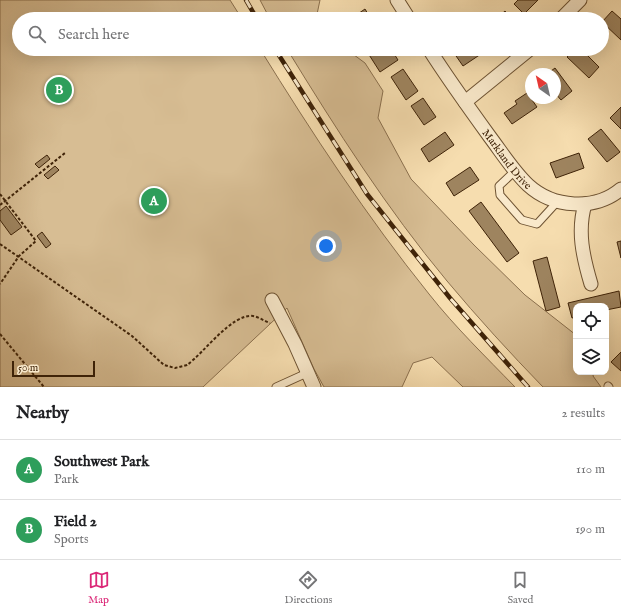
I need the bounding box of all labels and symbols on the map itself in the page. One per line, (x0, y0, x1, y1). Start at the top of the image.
north arrow (525, 68, 561, 104)
pin: B (46, 75, 72, 105)
street label: Markland Drive (479, 127, 534, 193)
pin: A (141, 186, 167, 216)
your location (316, 236, 336, 256)
scale bar (12, 359, 95, 378)

